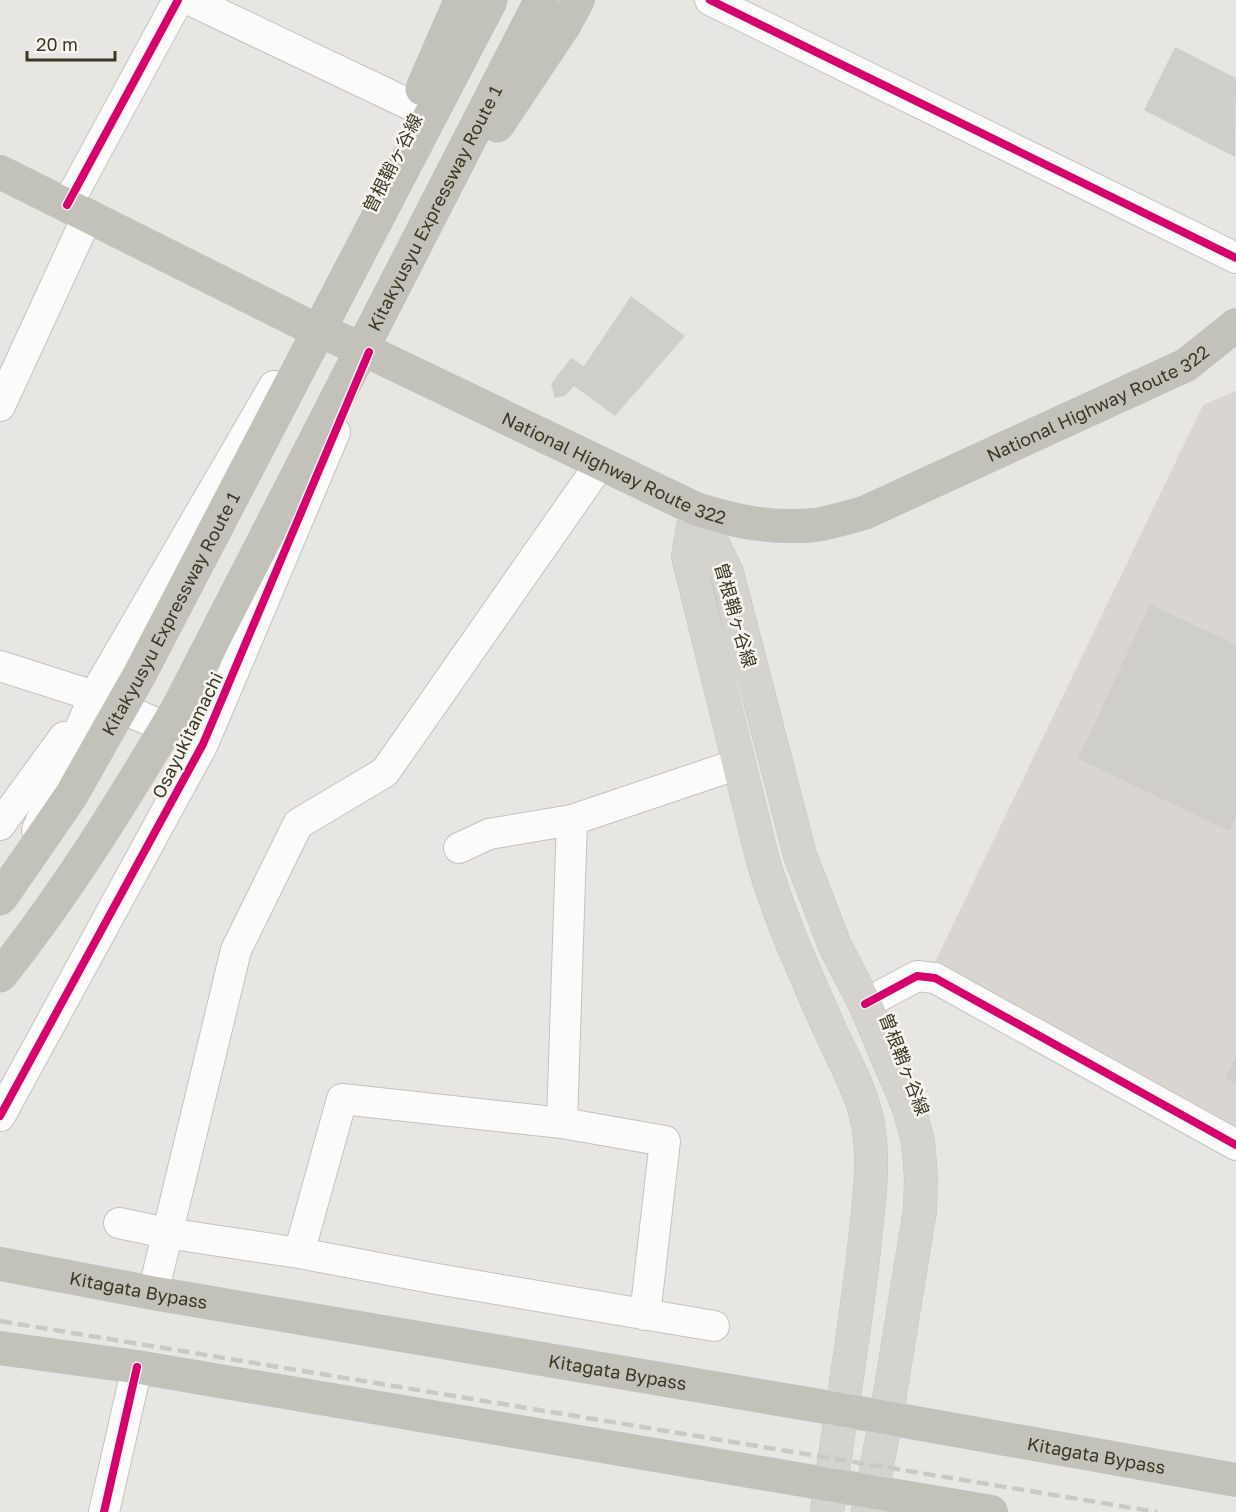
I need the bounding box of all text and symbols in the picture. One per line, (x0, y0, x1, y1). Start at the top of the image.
scale bar (27, 24, 116, 62)
text: 20 m (36, 33, 78, 55)
street label: Kitakyusyu Expressway Route 1 (362, 81, 507, 334)
street label: 曽根鞘ヶ谷線 (358, 110, 426, 216)
street label: National Highway Route 322 (983, 340, 1213, 466)
street label: National Highway Route 322 (499, 407, 729, 528)
street label: Kitakyusyu Expressway Route 1 (97, 488, 244, 739)
street label: 曽根鞘ヶ谷線 (711, 560, 761, 670)
street label: Osayukitamachi (147, 668, 227, 802)
street label: 曽根鞘ヶ谷線 (875, 1010, 935, 1118)
street label: Kitagata Bypass (68, 1266, 209, 1313)
street label: Kitagata Bypass (547, 1349, 688, 1394)
street label: Kitagata Bypass (1026, 1432, 1167, 1478)

